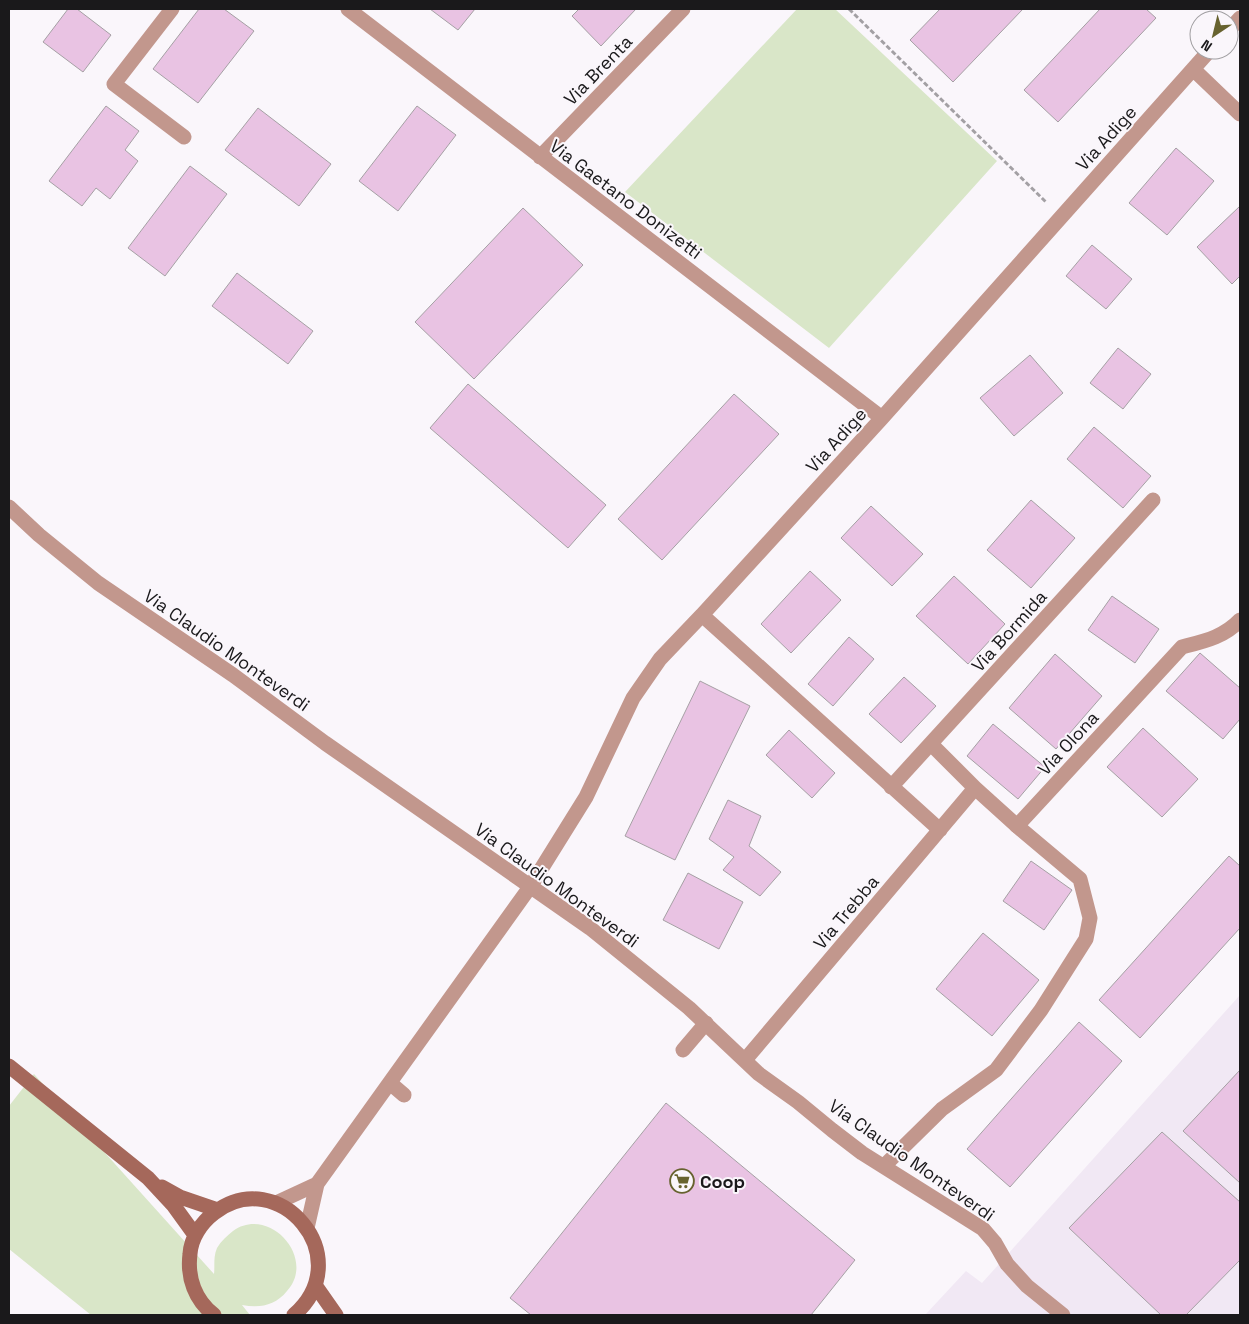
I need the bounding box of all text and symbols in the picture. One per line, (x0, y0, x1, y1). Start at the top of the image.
north arrow (1189, 10, 1239, 60)
street label: Via Brenta (559, 30, 637, 110)
text: N (1198, 36, 1216, 56)
street label: Via Adige (1071, 101, 1141, 175)
street label: Via Gaetano Donizetti (545, 134, 707, 264)
street label: Via Adige (801, 403, 871, 477)
street label: Via Claudio Monteverdi (139, 584, 315, 716)
street label: Via Bormida (966, 585, 1052, 677)
street label: Via Olona (1032, 706, 1104, 780)
street label: Via Claudio Monteverdi (470, 818, 644, 952)
street label: Via Trebba (808, 870, 884, 954)
street label: Via Claudio Monteverdi (824, 1094, 1000, 1226)
supermarket icon: Coop (669, 1168, 695, 1194)
place label: Coop (700, 1170, 745, 1193)

